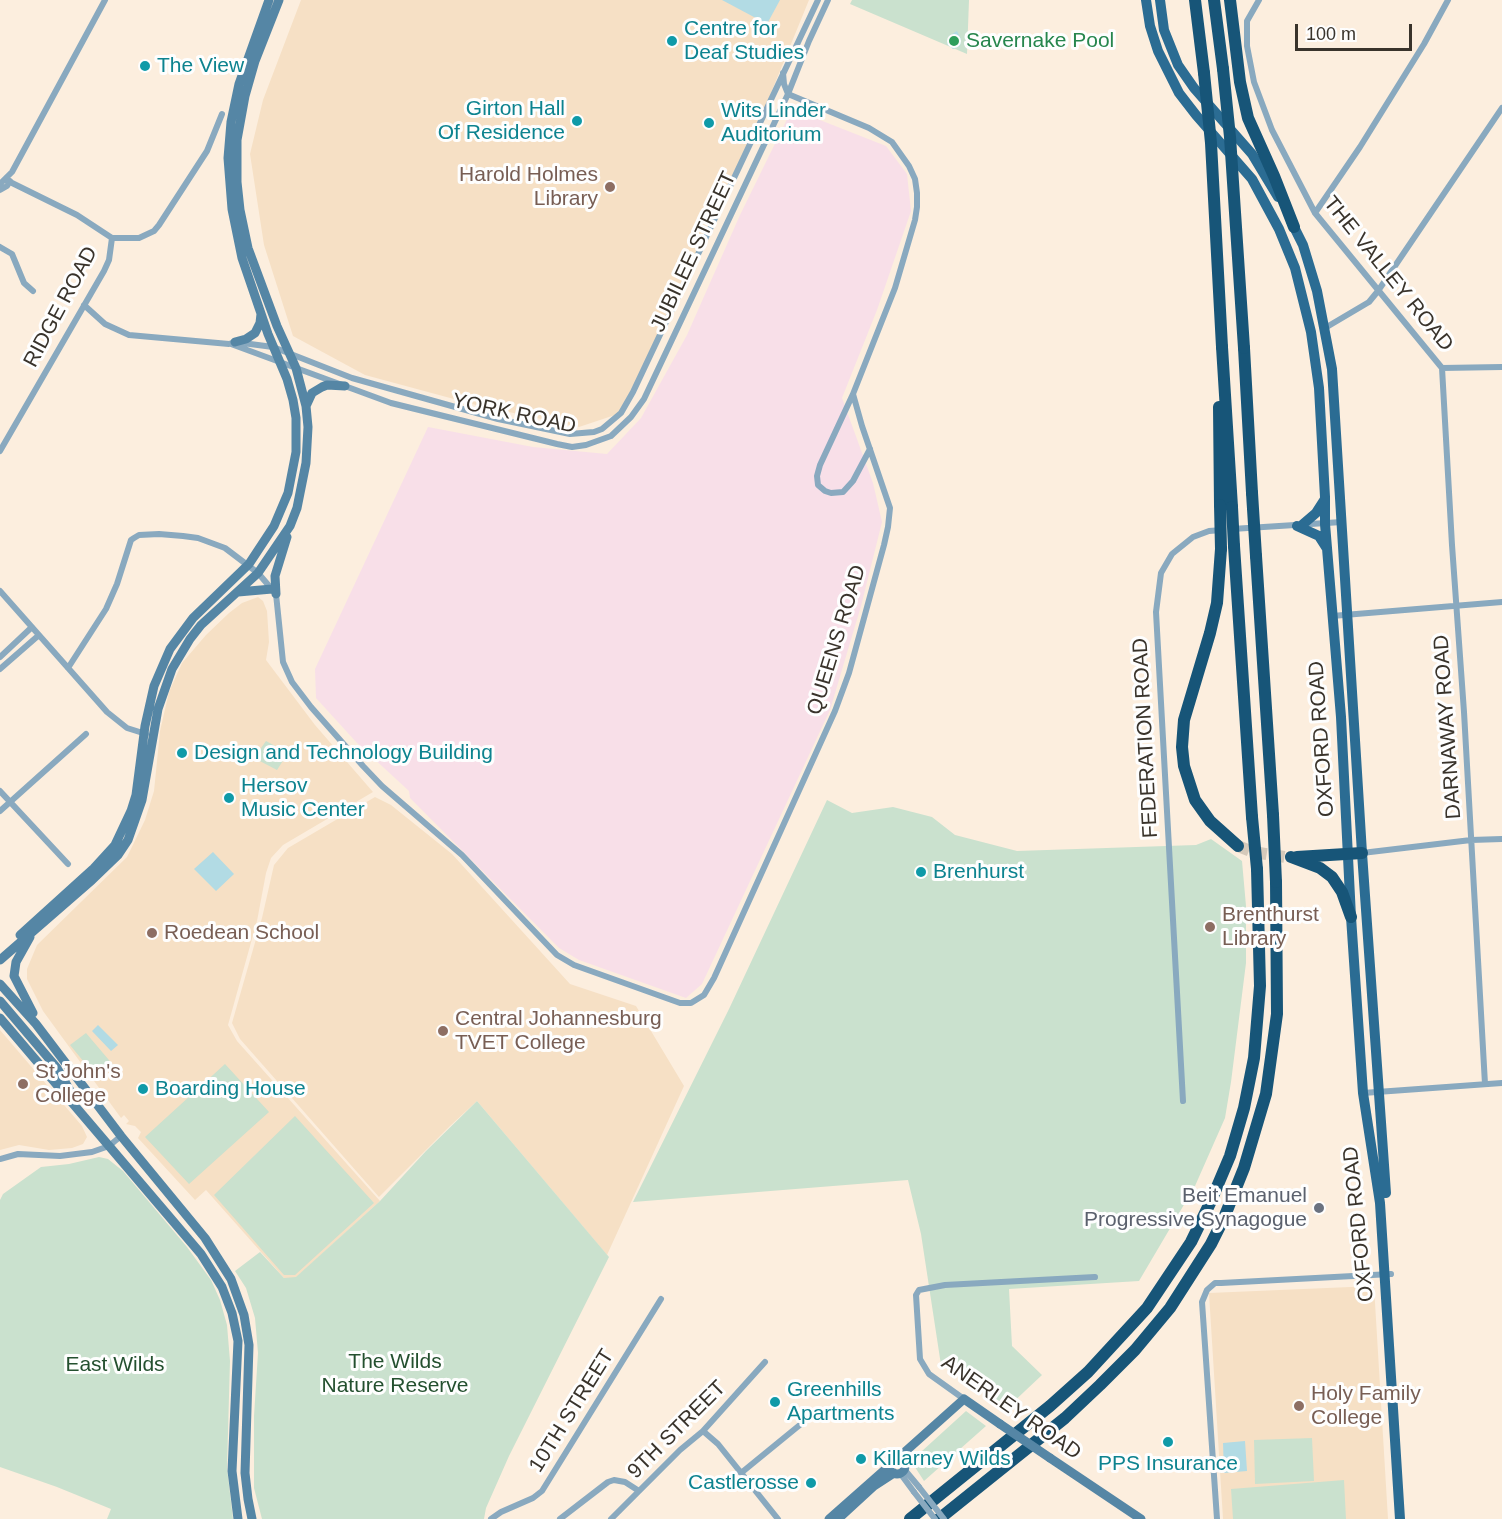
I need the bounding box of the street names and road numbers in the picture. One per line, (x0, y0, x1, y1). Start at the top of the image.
street label: JUBILEE STREET (646, 168, 742, 336)
street label: THE VALLEY ROAD (1318, 191, 1458, 357)
street label: RIDGE ROAD (19, 242, 103, 372)
street label: YORK ROAD (450, 389, 578, 439)
street label: QUEENS ROAD (802, 562, 872, 718)
street label: DARNAWAY ROAD (1429, 634, 1467, 820)
street label: FEDERATION ROAD (1128, 637, 1164, 839)
street label: OXFORD ROAD (1304, 660, 1340, 818)
street label: OXFORD ROAD (1338, 1145, 1380, 1303)
street label: 10TH STREET (524, 1345, 620, 1477)
street label: ANERLEY ROAD (936, 1350, 1086, 1466)
street label: 9TH STREET (623, 1376, 731, 1484)

